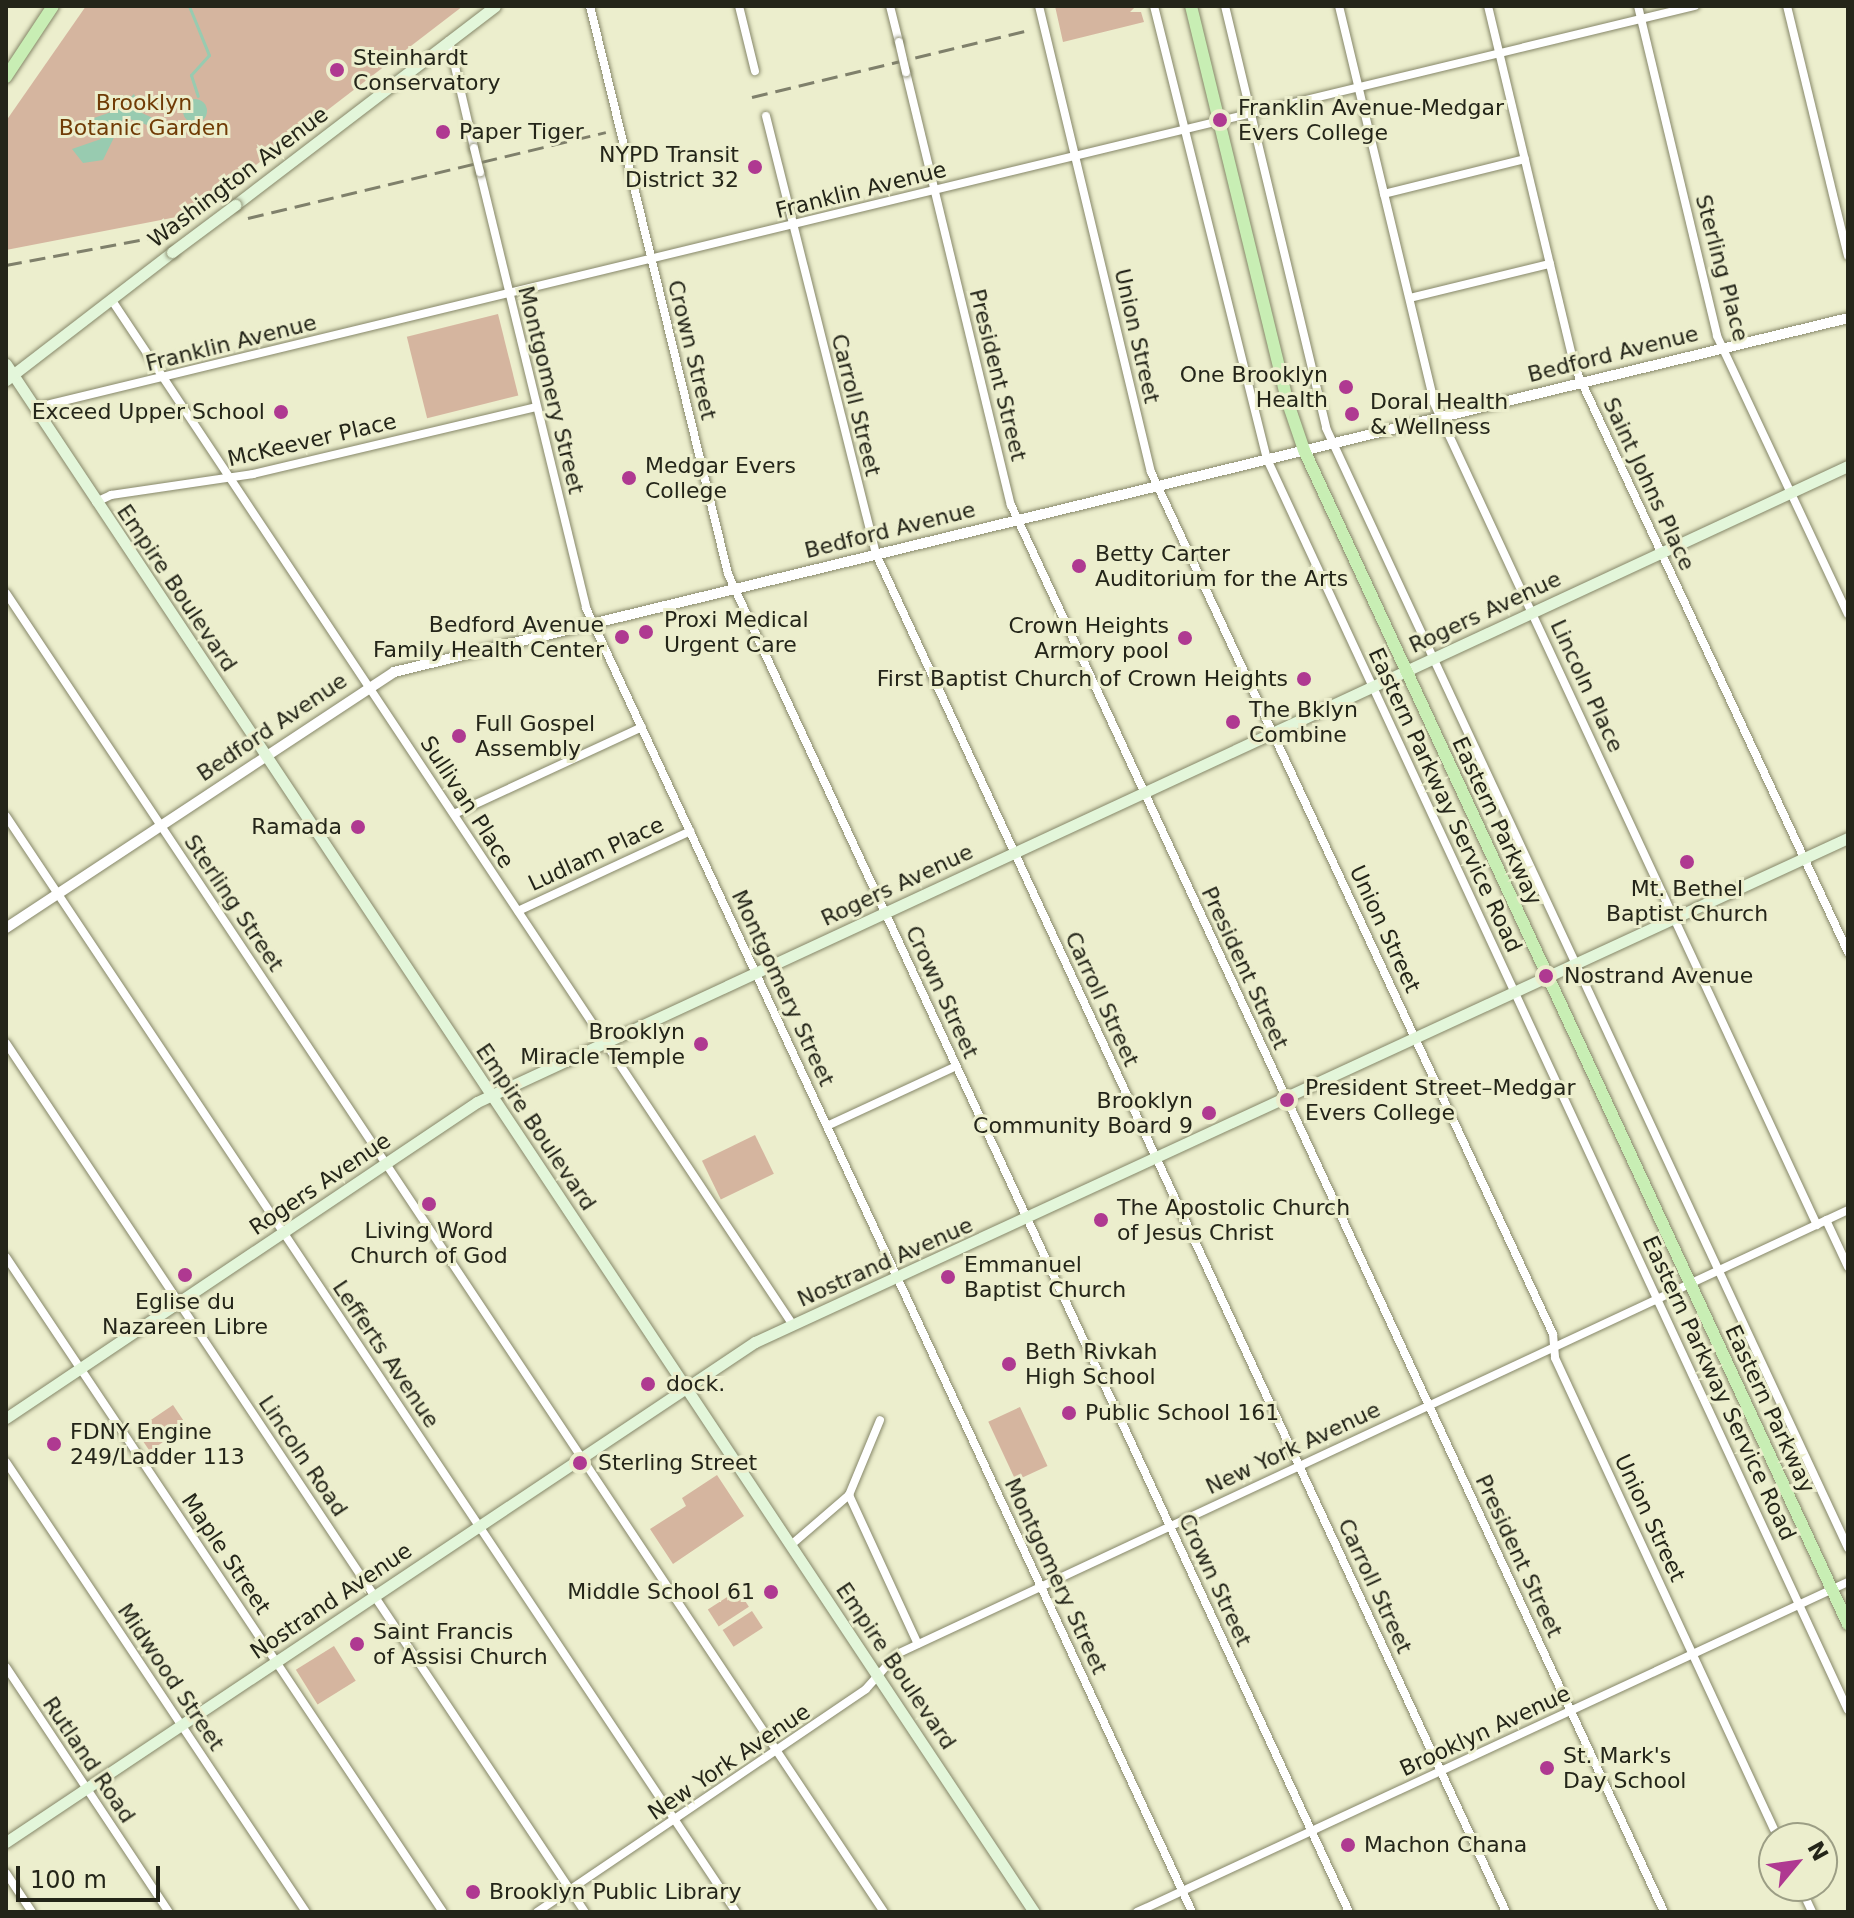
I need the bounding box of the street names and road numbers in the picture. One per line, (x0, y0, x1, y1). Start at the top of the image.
street label: Washington Avenue (143, 101, 333, 253)
street label: Franklin Avenue (773, 156, 949, 224)
street label: Sterling Place (1690, 192, 1754, 344)
street label: Union Street (1109, 266, 1165, 406)
street label: Crown Street (662, 277, 722, 423)
street label: Montgomery Street (512, 283, 590, 497)
street label: President Street (964, 286, 1032, 464)
street label: Franklin Avenue (143, 309, 319, 377)
street label: Bedford Avenue (1525, 320, 1701, 388)
street label: Carroll Street (826, 331, 886, 479)
street label: Saint Johns Place (1597, 393, 1701, 575)
street label: McKeever Place (225, 408, 399, 472)
street label: Bedford Avenue (802, 496, 978, 564)
street label: Empire Boulevard (111, 499, 243, 677)
street label: Rogers Avenue (1405, 565, 1565, 659)
street label: Lincoln Place (1545, 615, 1629, 757)
street label: Eastern Parkway Service Road (1363, 643, 1527, 957)
street label: Bedford Avenue (192, 667, 352, 787)
street label: Sullivan Place (414, 731, 520, 873)
street label: Eastern Parkway (1446, 733, 1548, 909)
street label: Ludlam Place (524, 811, 668, 897)
street label: Sterling Street (179, 830, 289, 976)
street label: Rogers Avenue (817, 838, 977, 932)
street label: Union Street (1344, 861, 1426, 997)
street label: President Street (1196, 882, 1294, 1054)
street label: Montgomery Street (726, 886, 840, 1090)
street label: Crown Street (900, 922, 984, 1062)
street label: Carroll Street (1059, 927, 1145, 1071)
street label: Empire Boulevard (470, 1038, 602, 1216)
street label: Rogers Avenue (244, 1127, 396, 1241)
street label: Nostrand Avenue (793, 1211, 977, 1313)
street label: Eastern Parkway Service Road (1637, 1231, 1801, 1545)
street label: Lefferts Avenue (327, 1275, 445, 1433)
street label: Eastern Parkway (1719, 1321, 1821, 1497)
street label: Lincoln Road (253, 1391, 353, 1521)
street label: New York Avenue (1202, 1396, 1384, 1500)
street label: Union Street (1609, 1450, 1691, 1586)
street label: President Street (1470, 1470, 1568, 1642)
street label: Montgomery Street (999, 1474, 1113, 1678)
street label: Maple Street (176, 1489, 276, 1619)
street label: Crown Street (1173, 1510, 1257, 1650)
street label: Carroll Street (1332, 1514, 1418, 1658)
street label: Nostrand Avenue (245, 1537, 417, 1665)
street label: Empire Boulevard (830, 1577, 962, 1755)
street label: Midwood Street (112, 1598, 230, 1756)
street label: Brooklyn Avenue (1396, 1680, 1574, 1782)
street label: Rutland Road (37, 1692, 141, 1828)
street label: New York Avenue (643, 1698, 815, 1826)

